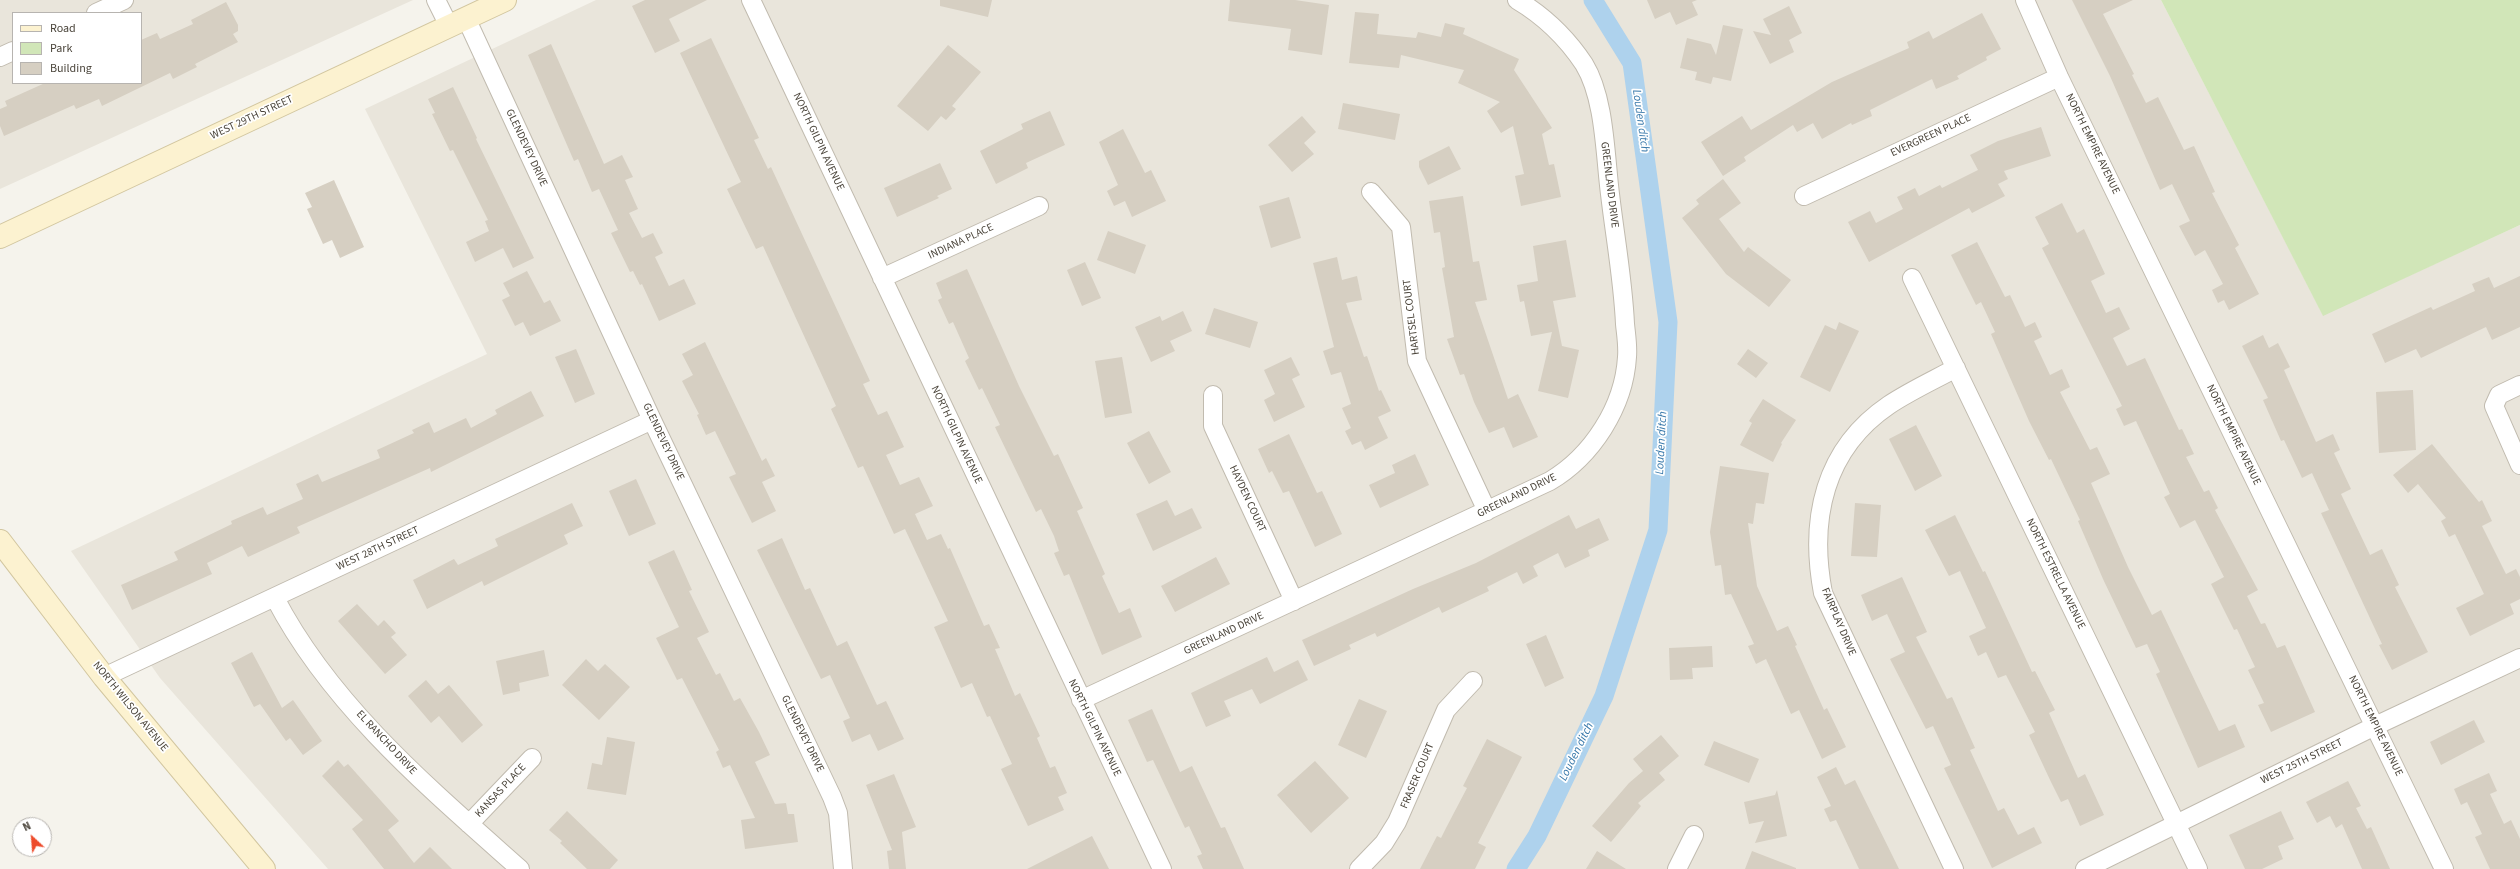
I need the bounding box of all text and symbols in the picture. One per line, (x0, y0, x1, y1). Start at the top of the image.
legend (12, 12, 142, 84)
text: Road (50, 20, 76, 37)
text: Park (50, 40, 72, 57)
text: Building (50, 60, 92, 77)
water label: Louden ditch (1628, 89, 1652, 153)
street label: NORTH GILPIN AVENUE (790, 91, 846, 193)
street label: NORTH EMPIRE AVENUE (2062, 92, 2122, 196)
street label: WEST 29TH STREET (209, 93, 295, 143)
street label: GLENDEVEY DRIVE (502, 107, 550, 189)
street label: EVERGREEN PLACE (1889, 112, 1973, 160)
street label: GREENLAND DRIVE (1597, 141, 1621, 229)
street label: INDIANA PLACE (926, 221, 996, 263)
street label: HARTSEL COURT (1401, 278, 1423, 356)
street label: NORTH EMPIRE AVENUE (2203, 383, 2263, 487)
street label: NORTH GILPIN AVENUE (928, 384, 984, 486)
street label: GLENDEVEY DRIVE (639, 401, 687, 483)
water label: Louden ditch (1653, 411, 1671, 475)
street label: HAYDEN COURT (1226, 463, 1268, 535)
street label: GREENLAND DRIVE (1475, 471, 1559, 521)
street label: NORTH ESTRELLA AVENUE (2022, 517, 2088, 631)
street label: WEST 28TH STREET (335, 524, 421, 574)
street label: FAIRPLAY DRIVE (1818, 586, 1858, 658)
street label: GREENLAND DRIVE (1182, 610, 1266, 658)
street label: NORTH WILSON AVENUE (90, 659, 170, 755)
street label: NORTH EMPIRE AVENUE (2345, 674, 2405, 778)
street label: NORTH GILPIN AVENUE (1065, 677, 1123, 779)
street label: GLENDEVEY DRIVE (778, 693, 826, 775)
street label: EL RANCHO DRIVE (353, 708, 419, 778)
water label: Louden ditch (1557, 720, 1597, 784)
street label: WEST 25TH STREET (2259, 736, 2345, 788)
street label: FRASER COURT (1398, 741, 1438, 811)
street label: KANSAS PLACE (473, 761, 529, 821)
north arrow (12, 817, 52, 857)
text: N (20, 818, 34, 835)

